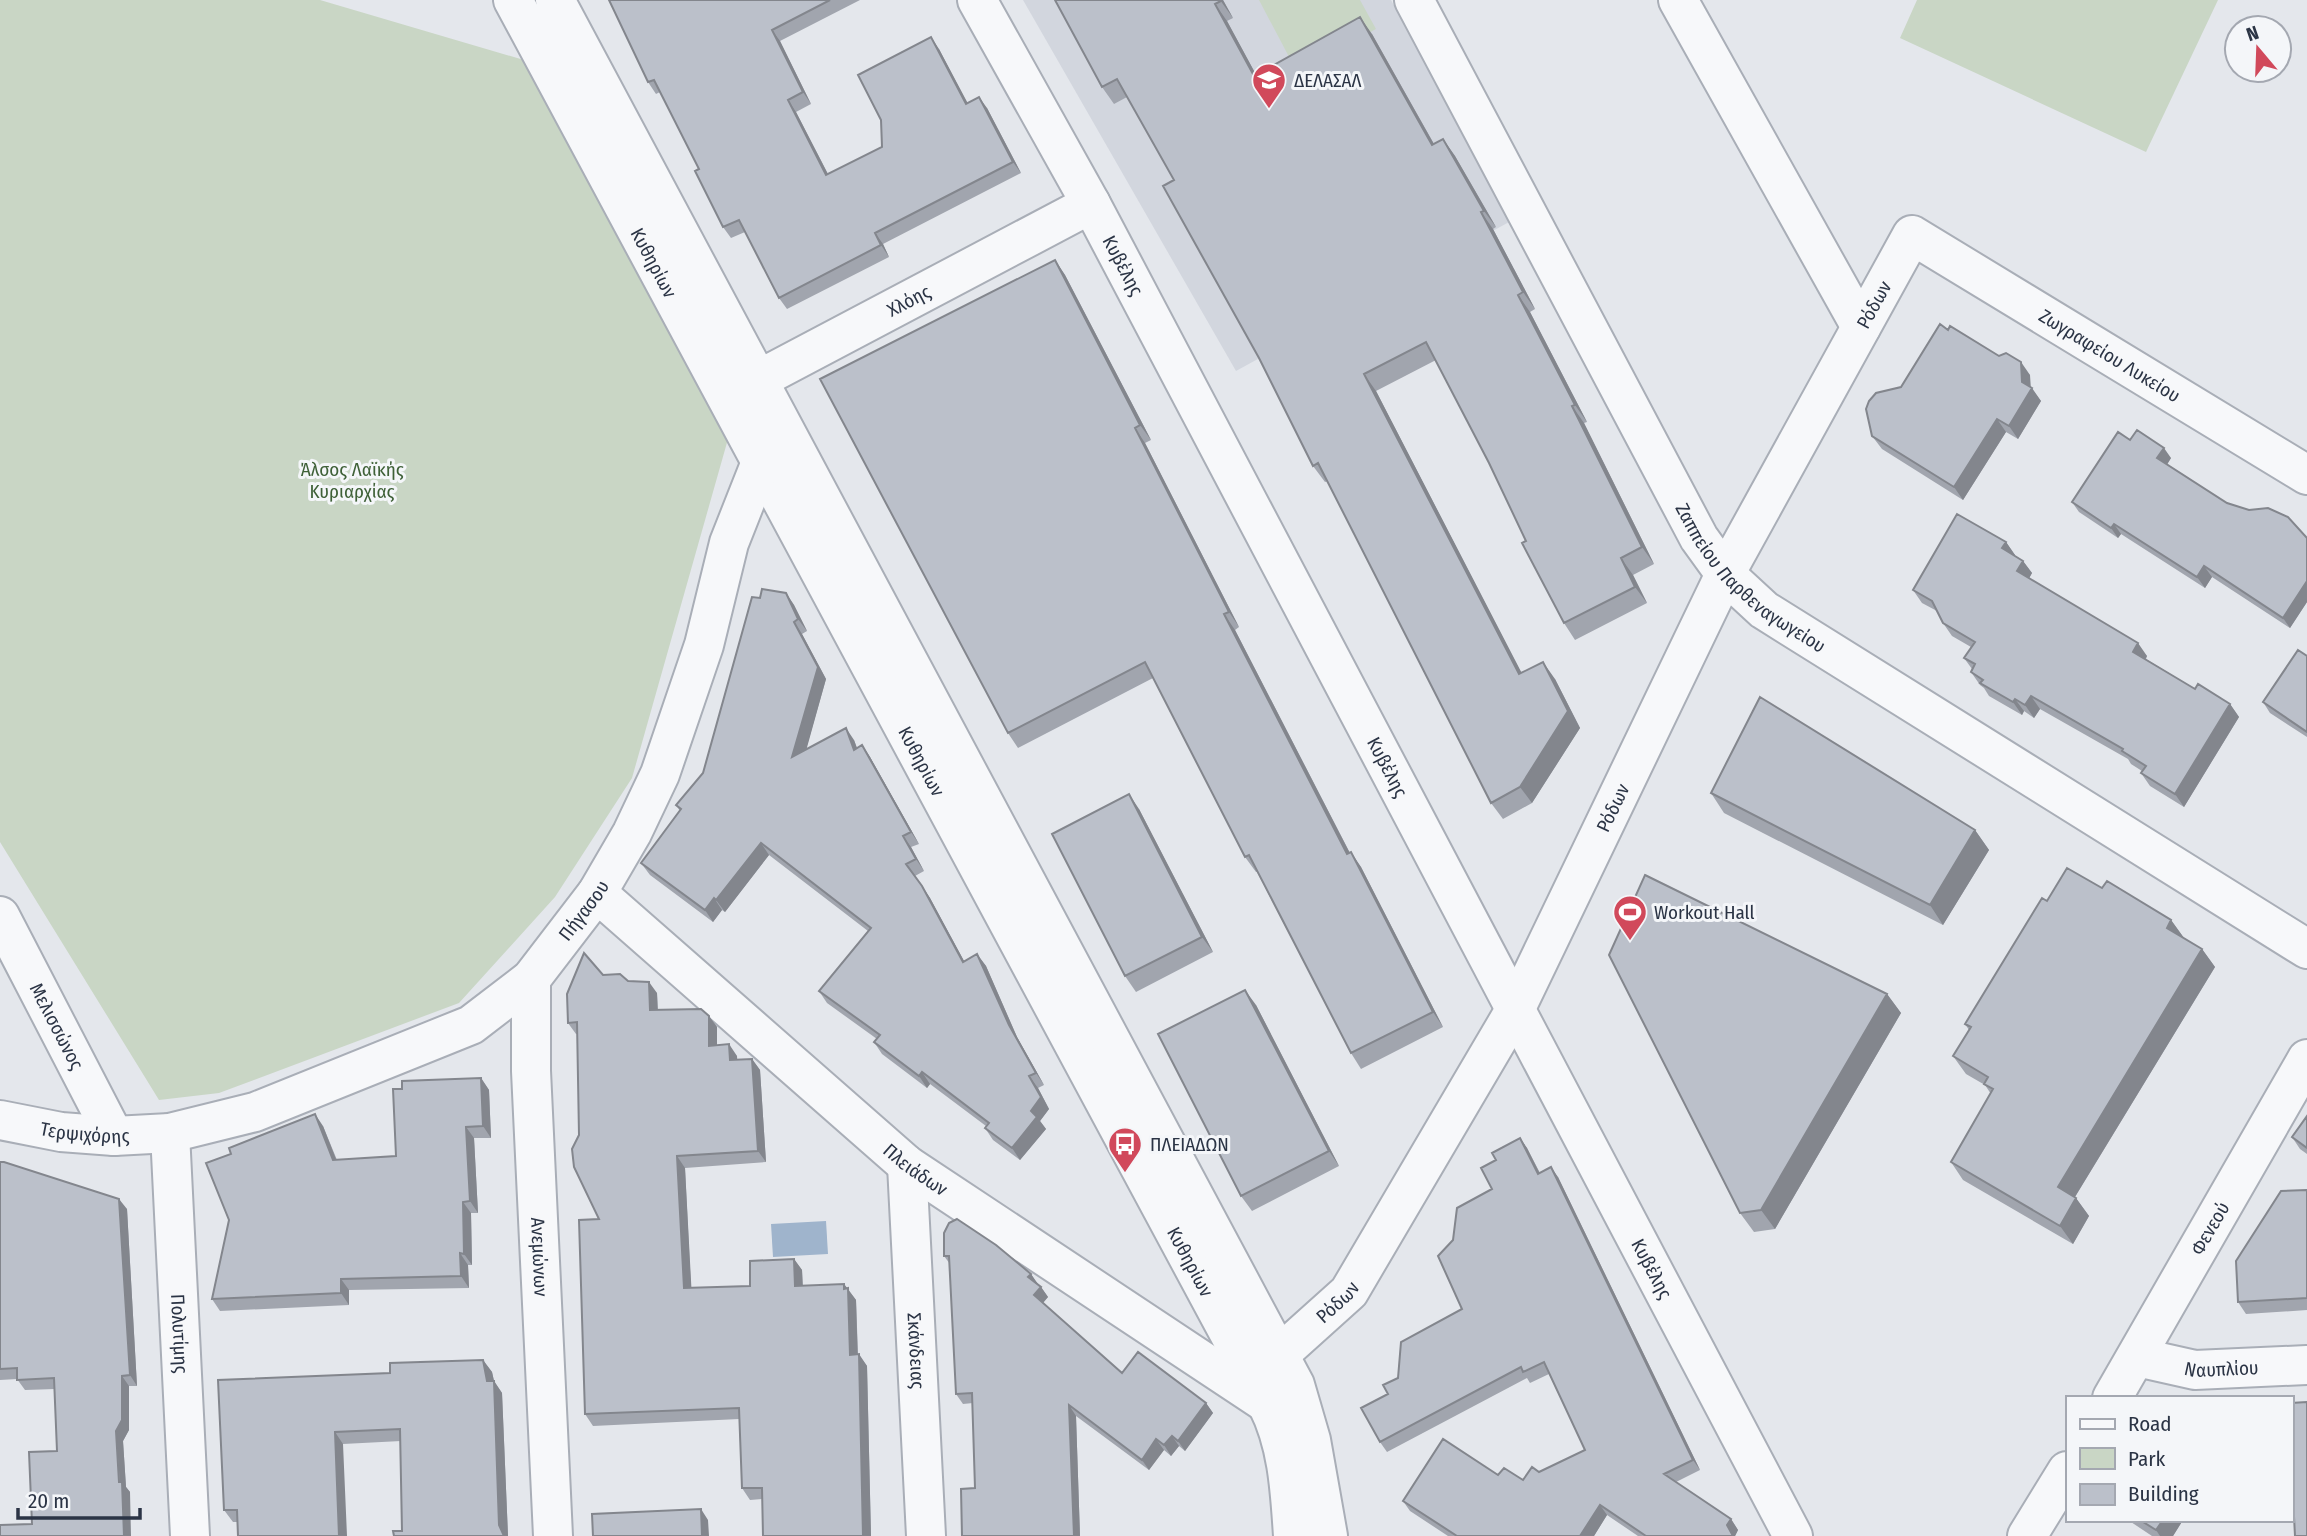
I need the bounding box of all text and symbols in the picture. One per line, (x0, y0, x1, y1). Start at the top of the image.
north arrow (2223, 14, 2293, 84)
text: N (2243, 21, 2262, 46)
school or university icon: ΔΕΛΑΣΑΛ (1250, 61, 1288, 110)
place label: ΔΕΛΑΣΑΛ (1294, 69, 1362, 92)
street label: Κυθηρίων (625, 224, 682, 302)
street label: Κυβέλης (1098, 232, 1148, 299)
street label: Ρόδων (1852, 276, 1897, 333)
street label: Χλόης (883, 280, 934, 322)
street label: Ζωγραφείου Λυκείου (2035, 304, 2184, 407)
park label: Άλσος Λαϊκής Κυριαρχίας (300, 458, 404, 503)
street label: Ζαππείου Παρθεναγωγείου (1671, 499, 1830, 658)
street label: Κυθηρίων (893, 723, 950, 801)
street label: Κυβέλης (1362, 733, 1412, 801)
street label: Ρόδων (1592, 779, 1635, 836)
street label: Πήγασου (554, 876, 614, 945)
sports icon: Workout Hall (1611, 893, 1649, 942)
place label: Workout Hall (1654, 901, 1755, 924)
street label: Μελισσώνος (25, 979, 89, 1074)
street label: Τερψιχόρης (38, 1117, 130, 1148)
bus stop icon: ΠΛΕΙΑΔΩΝ (1106, 1125, 1144, 1174)
place label: ΠΛΕΙΑΔΩΝ (1150, 1133, 1229, 1156)
street label: Πλειάδων (878, 1139, 953, 1201)
street label: Φενεού (2186, 1198, 2234, 1259)
street label: Ανεμώνων (526, 1217, 553, 1298)
street label: Κυθηρίων (1162, 1223, 1218, 1301)
street label: Κυβέλης (1626, 1235, 1677, 1303)
street label: Ρόδων (1311, 1277, 1365, 1328)
street label: Πολυτίμης (166, 1293, 193, 1374)
street label: Σκάνδειας (903, 1312, 929, 1389)
street label: Ναυπλίου (2182, 1356, 2259, 1382)
legend (2066, 1396, 2293, 1522)
text: Road (2128, 1411, 2172, 1437)
text: Park (2128, 1446, 2166, 1472)
scale bar (18, 1476, 140, 1520)
text: Building (2128, 1481, 2199, 1507)
text: 20 m (28, 1488, 69, 1514)

